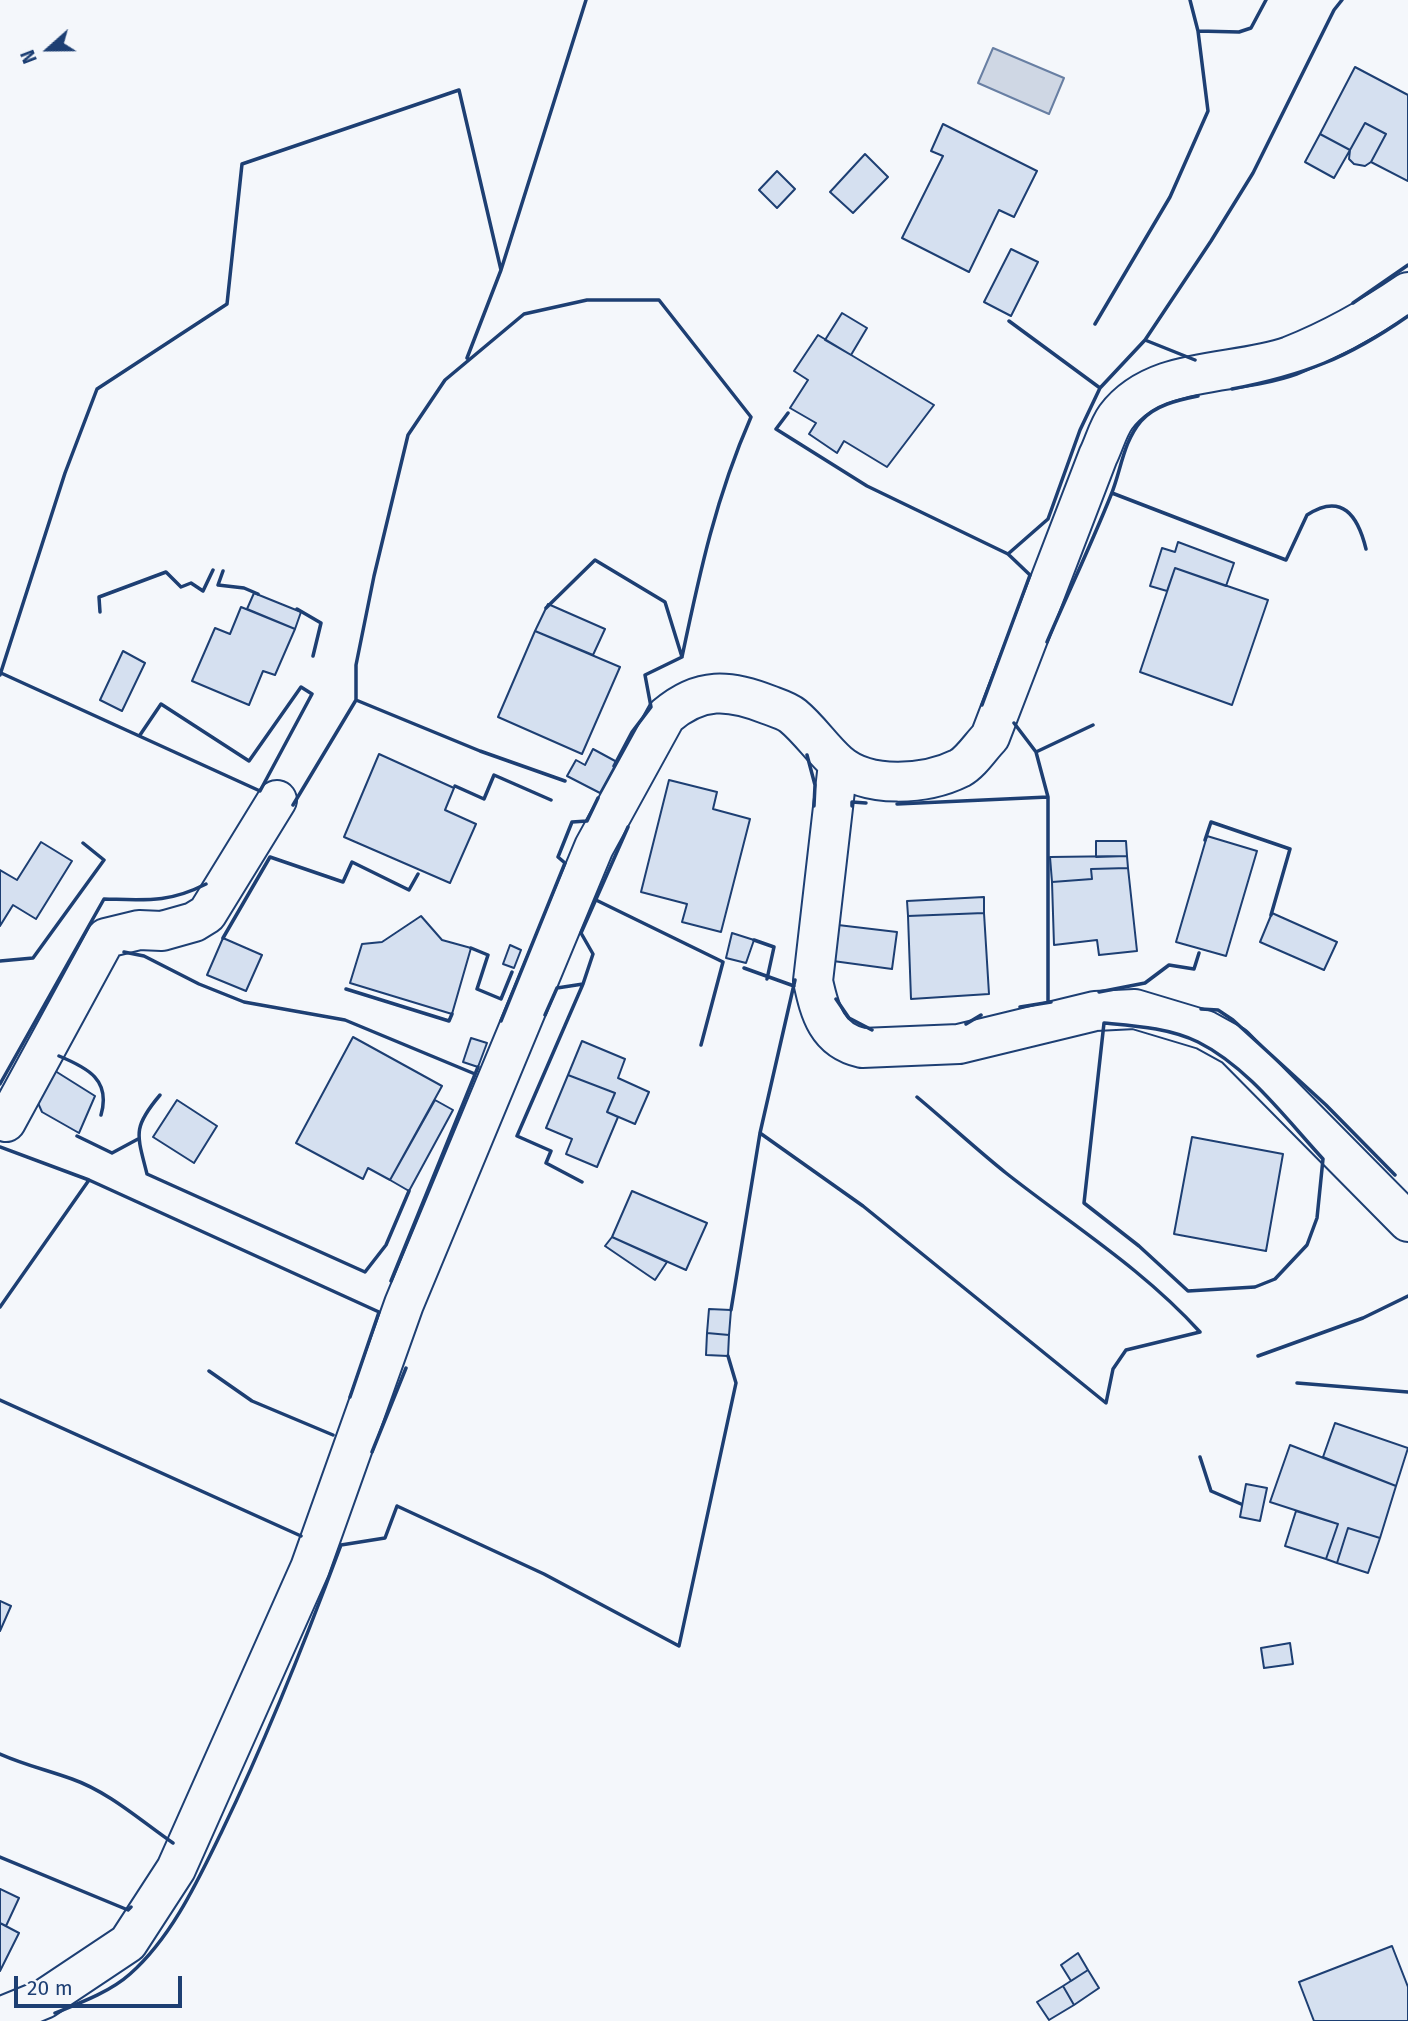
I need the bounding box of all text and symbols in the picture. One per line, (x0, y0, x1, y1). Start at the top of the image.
north arrow (14, 14, 84, 84)
text: N (16, 47, 42, 67)
scale bar (18, 1962, 186, 2006)
text: 20 m (27, 1975, 73, 2001)

